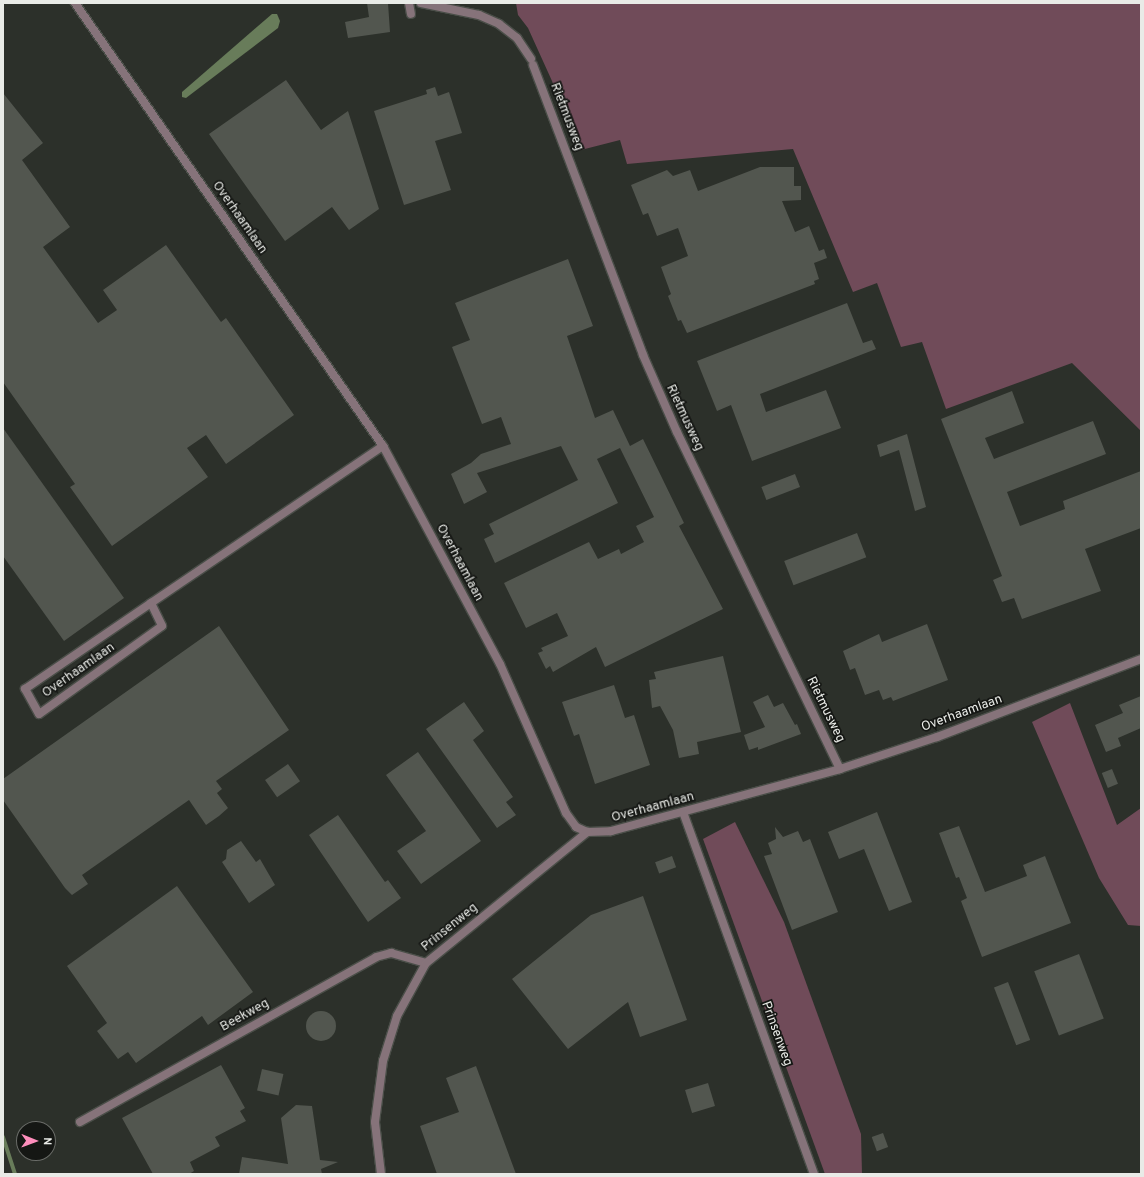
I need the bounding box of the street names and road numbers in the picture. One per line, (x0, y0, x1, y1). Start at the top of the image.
street label: Rietmusweg (546, 81, 586, 153)
street label: Overhaamlaan (208, 179, 270, 257)
street label: Rietmusweg (662, 382, 706, 454)
street label: Overhaamlaan (432, 522, 486, 604)
street label: Overhaamlaan (40, 640, 118, 702)
street label: Rietmusweg (802, 675, 848, 745)
street label: Overhaamlaan (919, 692, 1005, 736)
street label: Overhaamlaan (610, 789, 696, 827)
street label: Prinsenweg (419, 901, 481, 955)
street label: Beekweg (218, 996, 272, 1036)
street label: Prinsenweg (757, 999, 795, 1069)

